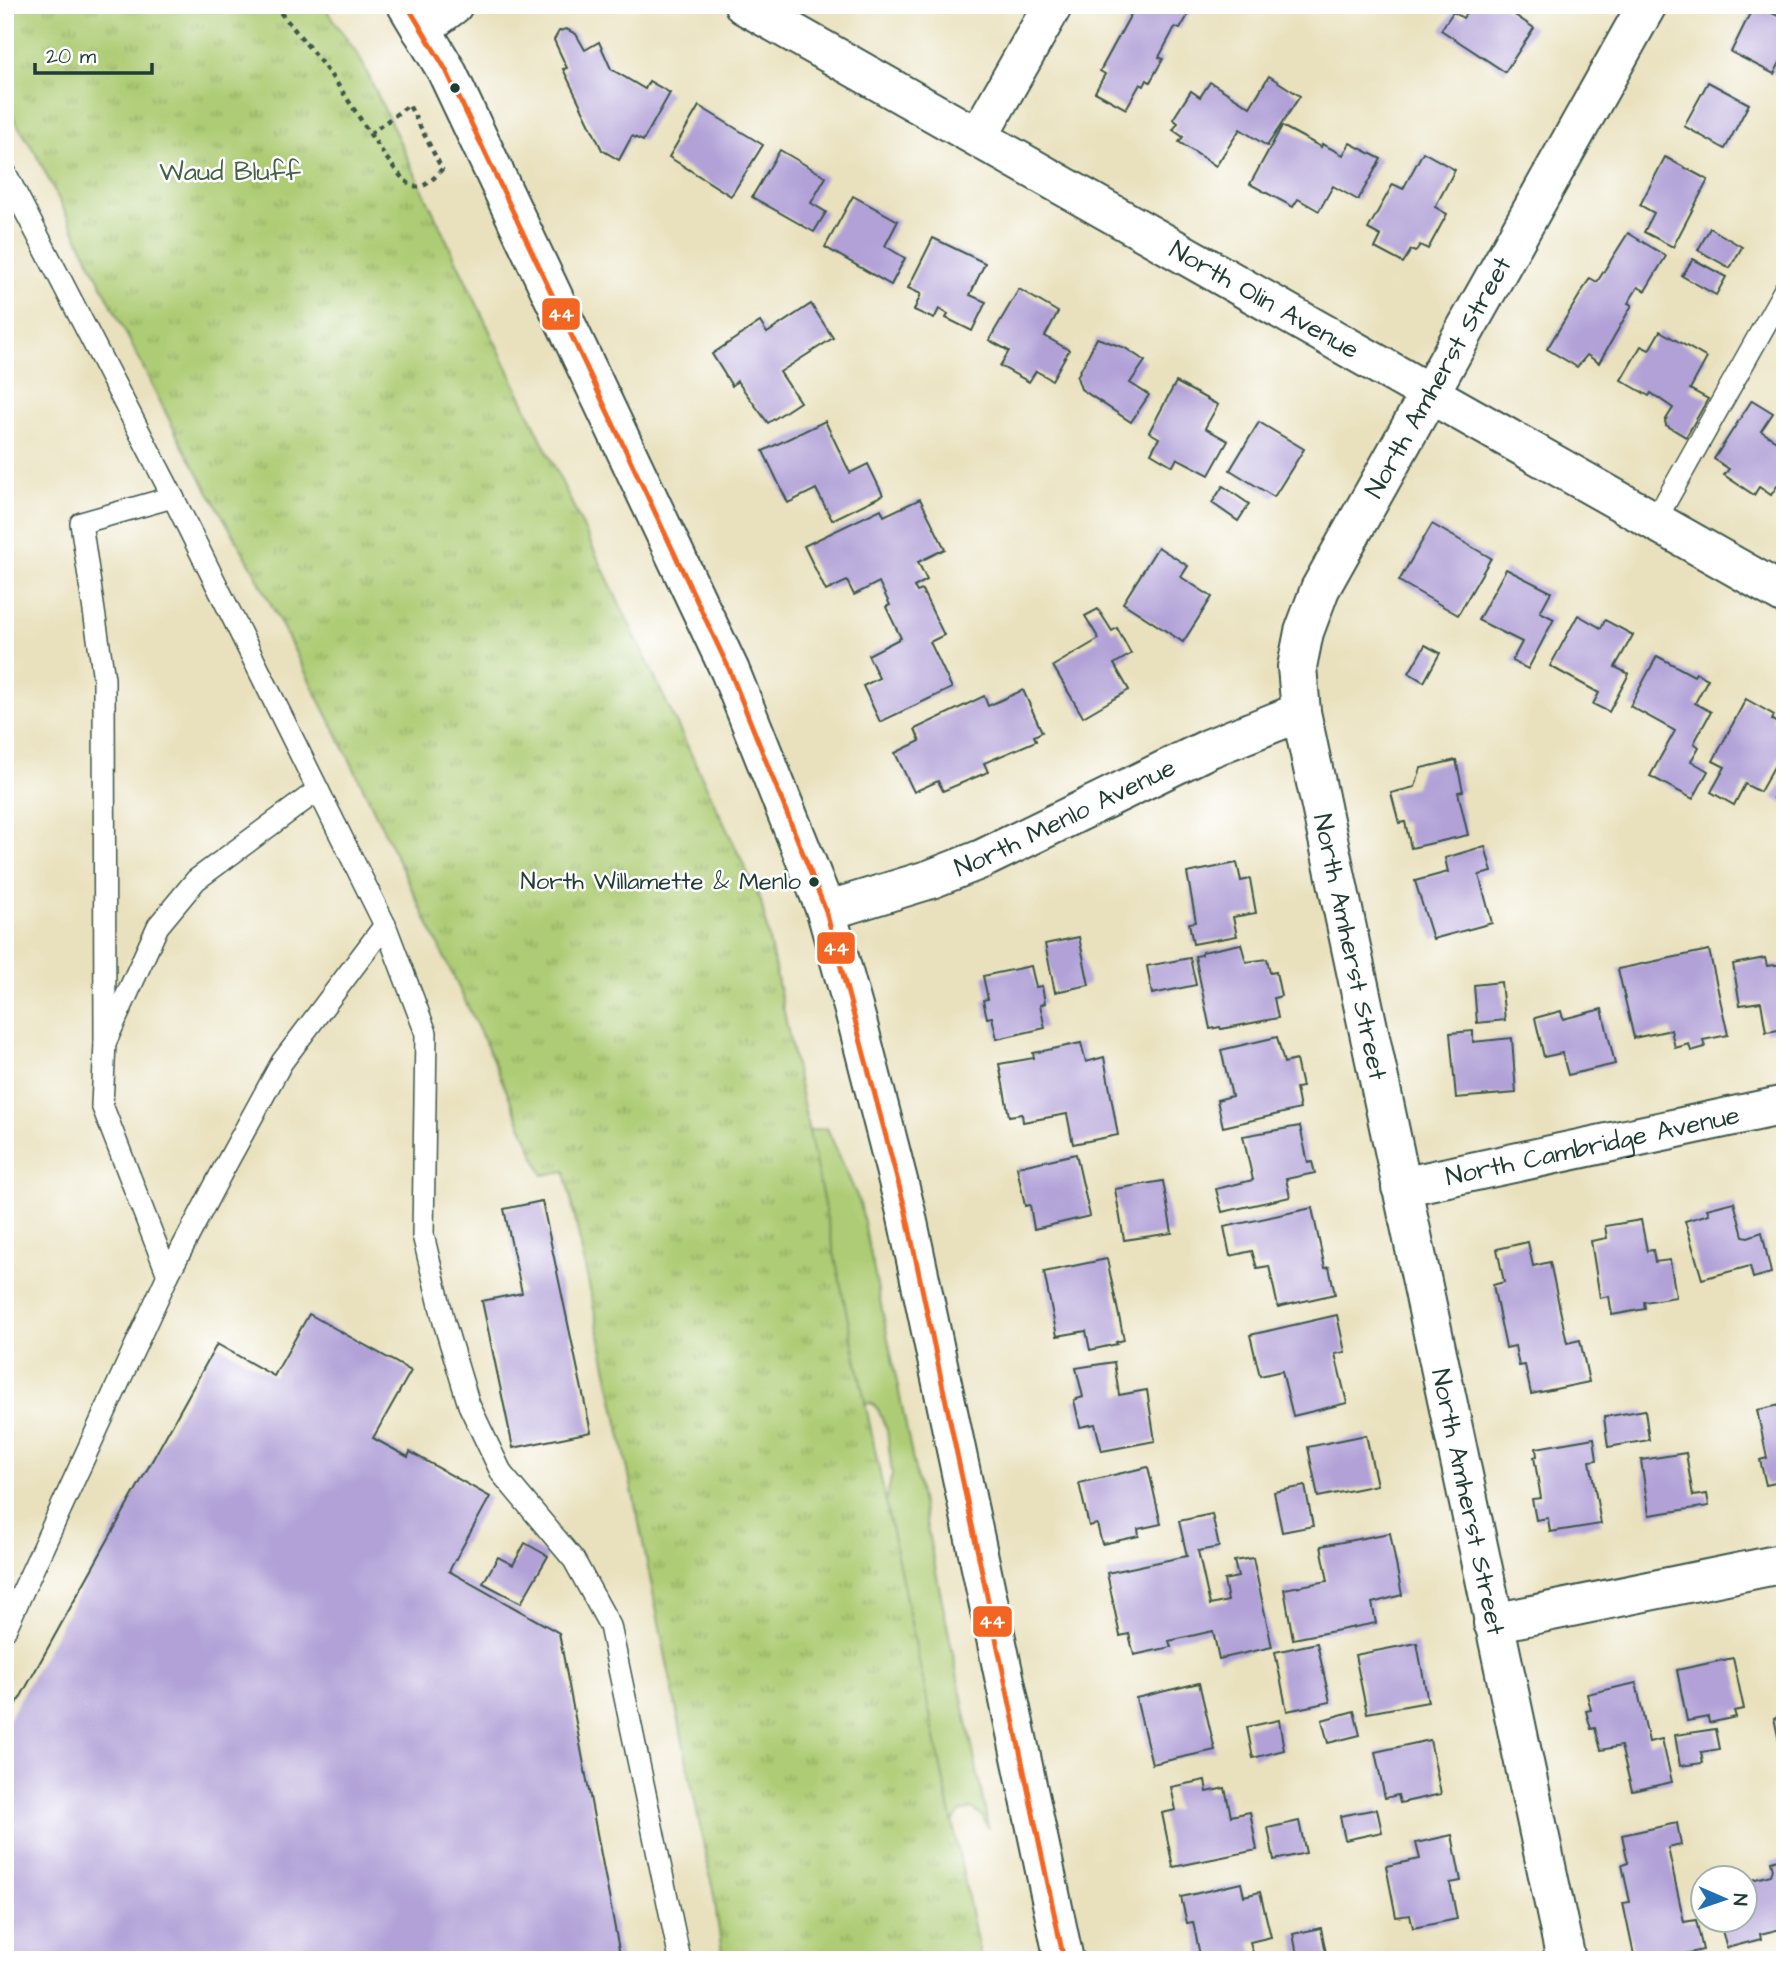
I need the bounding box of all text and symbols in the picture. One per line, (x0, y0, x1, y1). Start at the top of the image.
scale bar (35, 32, 152, 76)
text: 20 m (46, 42, 97, 71)
unlabelled marker (448, 81, 462, 95)
park label: Waud Bluff (159, 154, 301, 190)
street label: North Olin Avenue (1163, 232, 1366, 368)
street label: North Amherst Street (1356, 250, 1521, 505)
line badge: 44 (541, 297, 581, 331)
text: 44 (548, 302, 574, 329)
street label: North Menlo Avenue (949, 750, 1181, 886)
street label: North Amherst Street (1304, 811, 1396, 1084)
place label: North Willamette & Menlo (521, 865, 802, 899)
marker: North Willamette & Menlo (807, 875, 821, 889)
line badge: 44 (816, 931, 856, 965)
text: 44 (823, 936, 849, 963)
street label: North Cambridge Avenue (1442, 1097, 1743, 1195)
street label: North Amherst Street (1422, 1366, 1514, 1639)
line badge: 44 (972, 1605, 1013, 1638)
text: 44 (979, 1609, 1005, 1636)
north arrow (1688, 1864, 1758, 1934)
text: N (1726, 1893, 1753, 1906)

